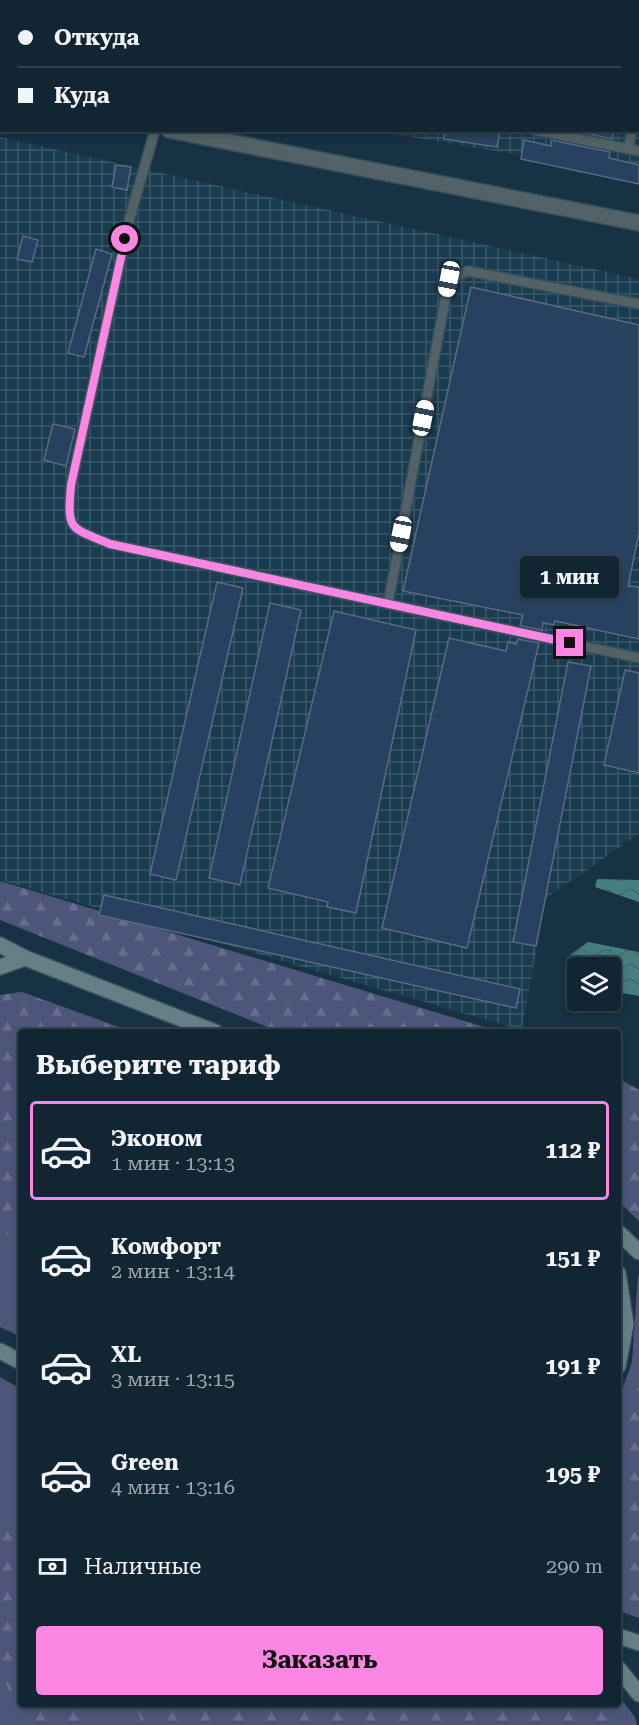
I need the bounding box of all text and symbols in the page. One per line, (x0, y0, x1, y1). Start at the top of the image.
text: Откуда (54, 25, 139, 50)
text: Куда (54, 83, 110, 108)
route start (111, 225, 138, 252)
car (437, 260, 461, 298)
car (411, 399, 435, 437)
car (389, 515, 413, 553)
callout: 1 мин (520, 556, 620, 598)
text: 1 мин (540, 565, 599, 589)
route end (556, 629, 583, 656)
map controls (567, 957, 621, 1011)
button: layers (567, 957, 621, 1011)
text: Выберите тариф (36, 1049, 281, 1081)
icon: car (39, 1124, 93, 1178)
text: Эконом (111, 1126, 202, 1151)
text: 112 ₽ (545, 1138, 600, 1163)
text: 1 мин · 13:13 (111, 1151, 235, 1175)
icon: car (39, 1232, 93, 1286)
text: Комфорт (111, 1234, 221, 1259)
text: 151 ₽ (545, 1246, 600, 1271)
text: 2 мин · 13:14 (111, 1259, 235, 1283)
icon: car (39, 1340, 93, 1394)
text: XL (111, 1342, 141, 1367)
text: 191 ₽ (545, 1354, 600, 1379)
text: 3 мин · 13:15 (111, 1367, 235, 1391)
icon: car (39, 1448, 93, 1502)
text: Green (111, 1450, 179, 1475)
text: 195 ₽ (545, 1462, 600, 1487)
text: 4 мин · 13:16 (111, 1475, 235, 1499)
icon: cash (36, 1550, 69, 1583)
text: Наличные (84, 1554, 201, 1579)
text: 290 m (546, 1554, 603, 1578)
button: Заказать (36, 1626, 603, 1695)

